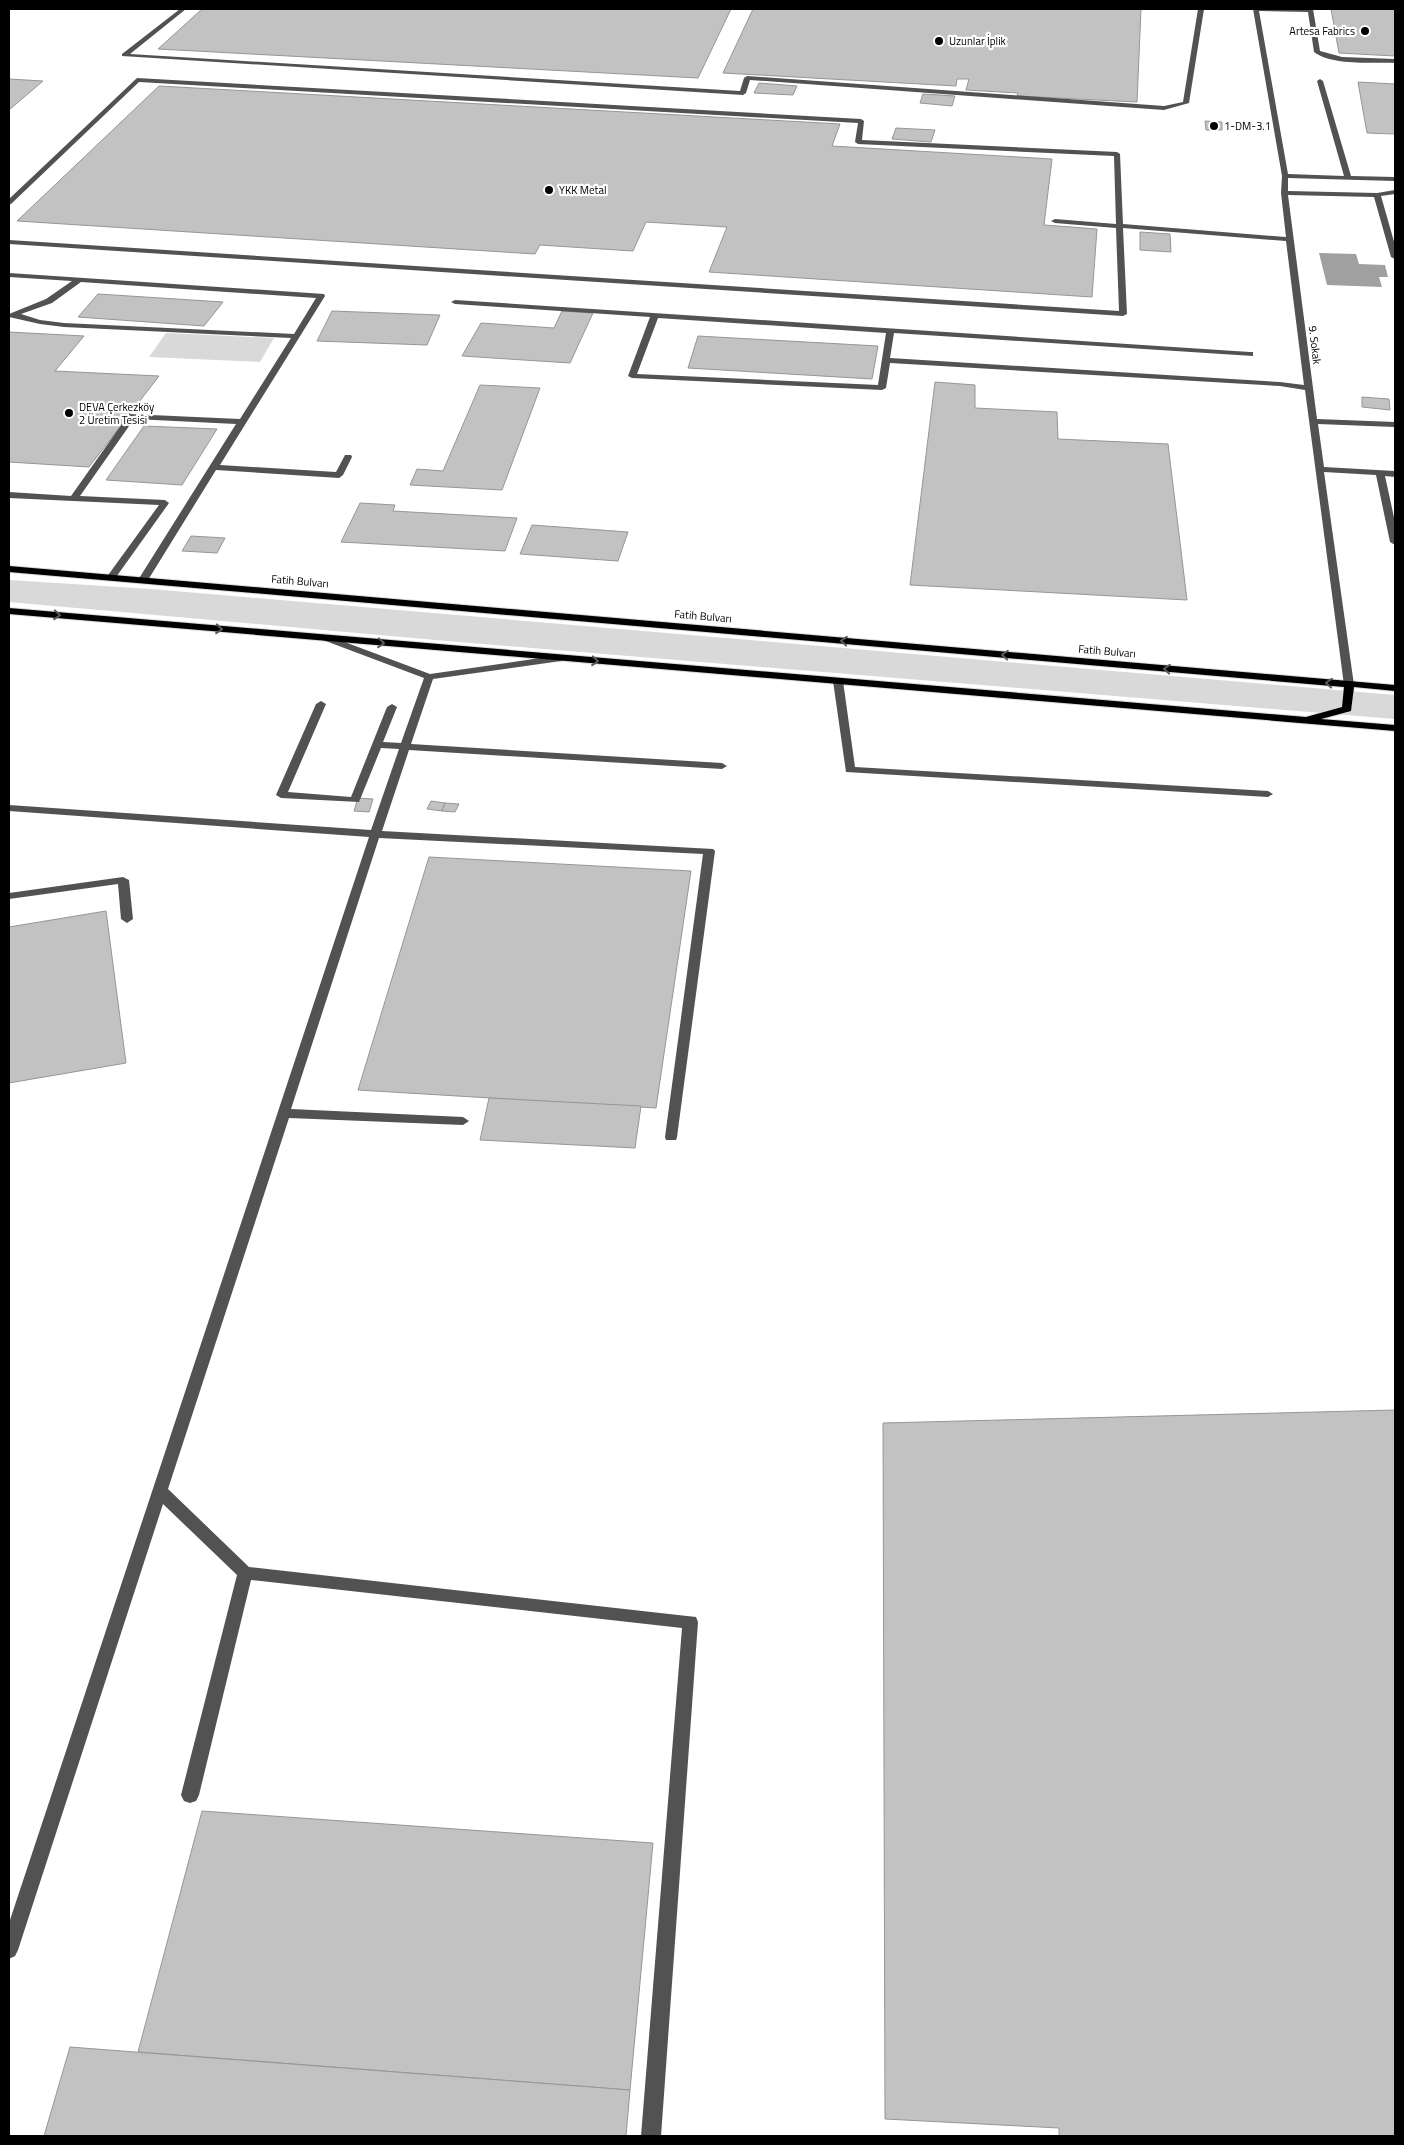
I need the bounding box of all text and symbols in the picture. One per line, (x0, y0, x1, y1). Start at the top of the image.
place label: Artesa Fabrics (1289, 23, 1355, 39)
marker: Artesa Fabrics (1359, 25, 1371, 37)
place label: Uzunlar İplik (949, 33, 1007, 49)
marker: Uzunlar İplik (933, 35, 945, 47)
place label: 1-DM-3.1 (1224, 118, 1271, 134)
marker: 1-DM-3.1 (1208, 120, 1220, 132)
place label: YKK Metal (559, 182, 606, 198)
marker: YKK Metal (543, 184, 555, 196)
street label: 9. Sokak (1305, 325, 1325, 366)
place label: DEVA Çerkezköy 2 Üretim Tesisi (79, 399, 155, 428)
marker: DEVA Çerkezköy 2 Üretim Tesisi (63, 407, 75, 419)
street label: Fatih Bulvarı (271, 571, 329, 591)
street label: Fatih Bulvarı (674, 606, 732, 626)
one-way arrow (54, 610, 62, 621)
one-way arrow (216, 623, 224, 634)
one-way arrow (839, 636, 847, 647)
one-way arrow (377, 637, 385, 648)
street label: Fatih Bulvarı (1078, 641, 1136, 661)
one-way arrow (1001, 650, 1009, 661)
one-way arrow (592, 655, 600, 666)
one-way arrow (1163, 664, 1171, 675)
one-way arrow (1325, 678, 1333, 689)

